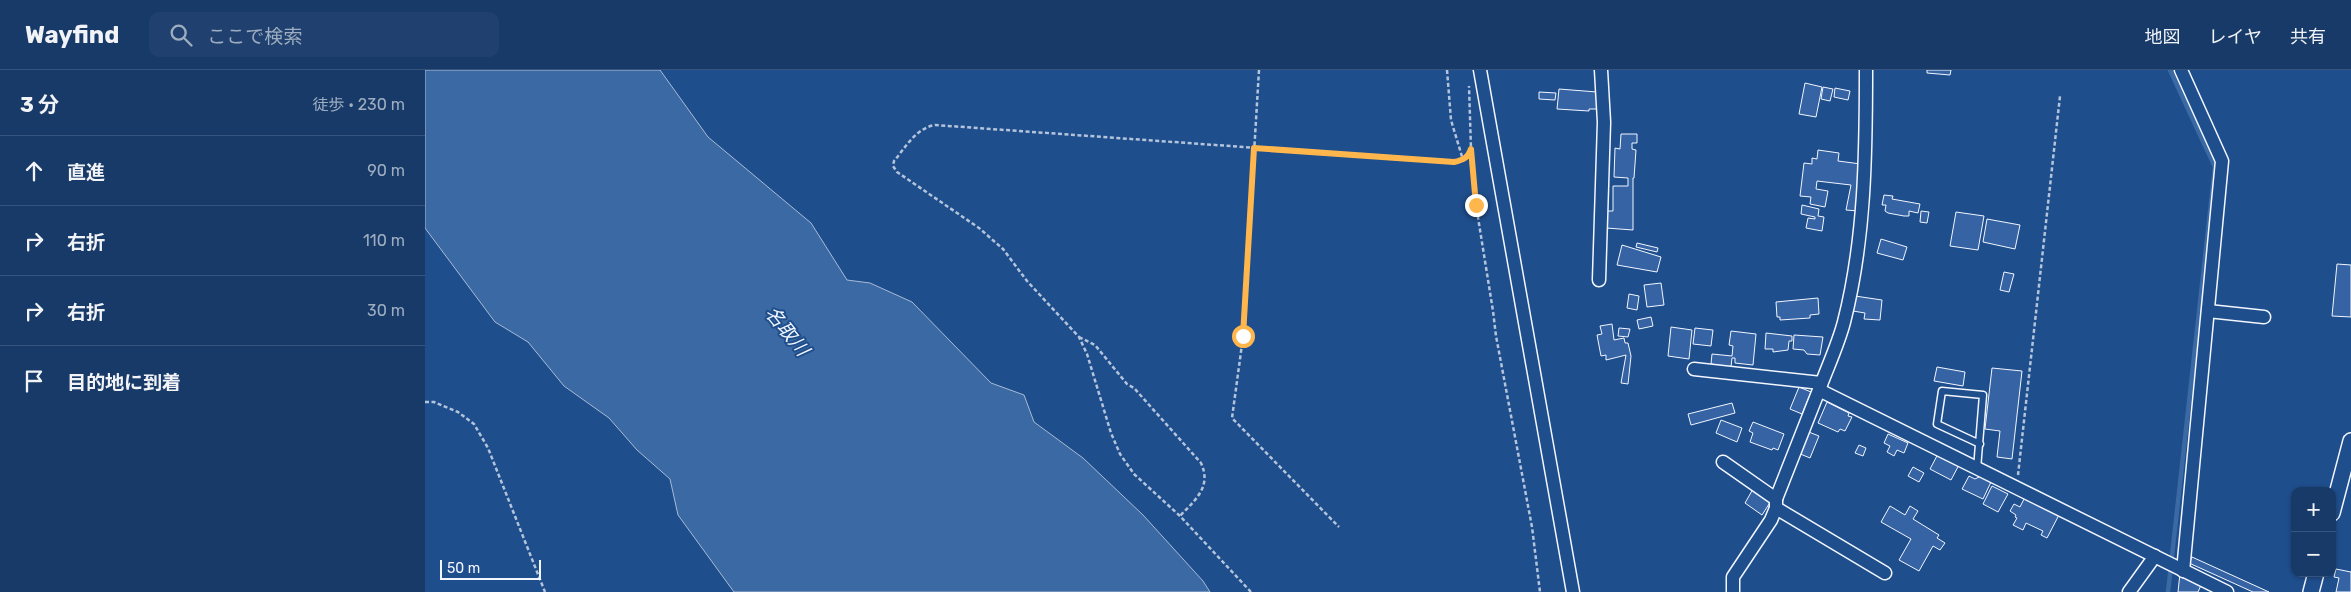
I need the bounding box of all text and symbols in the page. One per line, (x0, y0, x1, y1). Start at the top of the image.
search box (149, 12, 499, 57)
text: Wayfind (25, 21, 119, 49)
icon: search (167, 21, 195, 49)
text: ここで検索 (207, 25, 302, 48)
text: 地図 (2145, 26, 2181, 48)
text: レイヤ (2209, 26, 2262, 48)
text: 共有 (2290, 26, 2326, 48)
text: 3 分 (20, 92, 59, 117)
text: 徒歩 · 230 m (313, 95, 405, 114)
icon: ahead (20, 157, 48, 185)
text: 直進 (67, 161, 105, 184)
text: 90 m (367, 161, 405, 180)
route end (1465, 194, 1488, 217)
icon: right (20, 227, 48, 255)
text: 右折 (67, 231, 105, 254)
text: 110 m (363, 231, 405, 250)
icon: right (20, 297, 48, 325)
text: 右折 (67, 301, 105, 324)
text: 30 m (367, 301, 405, 320)
water label: 名取川 (760, 302, 815, 362)
route start (1232, 325, 1255, 348)
icon: arrive (20, 367, 48, 395)
text: 目的地に到着 (67, 371, 181, 394)
map controls (2291, 487, 2336, 577)
button: + (2291, 487, 2336, 532)
button: − (2291, 532, 2336, 577)
scale bar (440, 557, 541, 580)
text: 50 m (447, 560, 480, 577)

